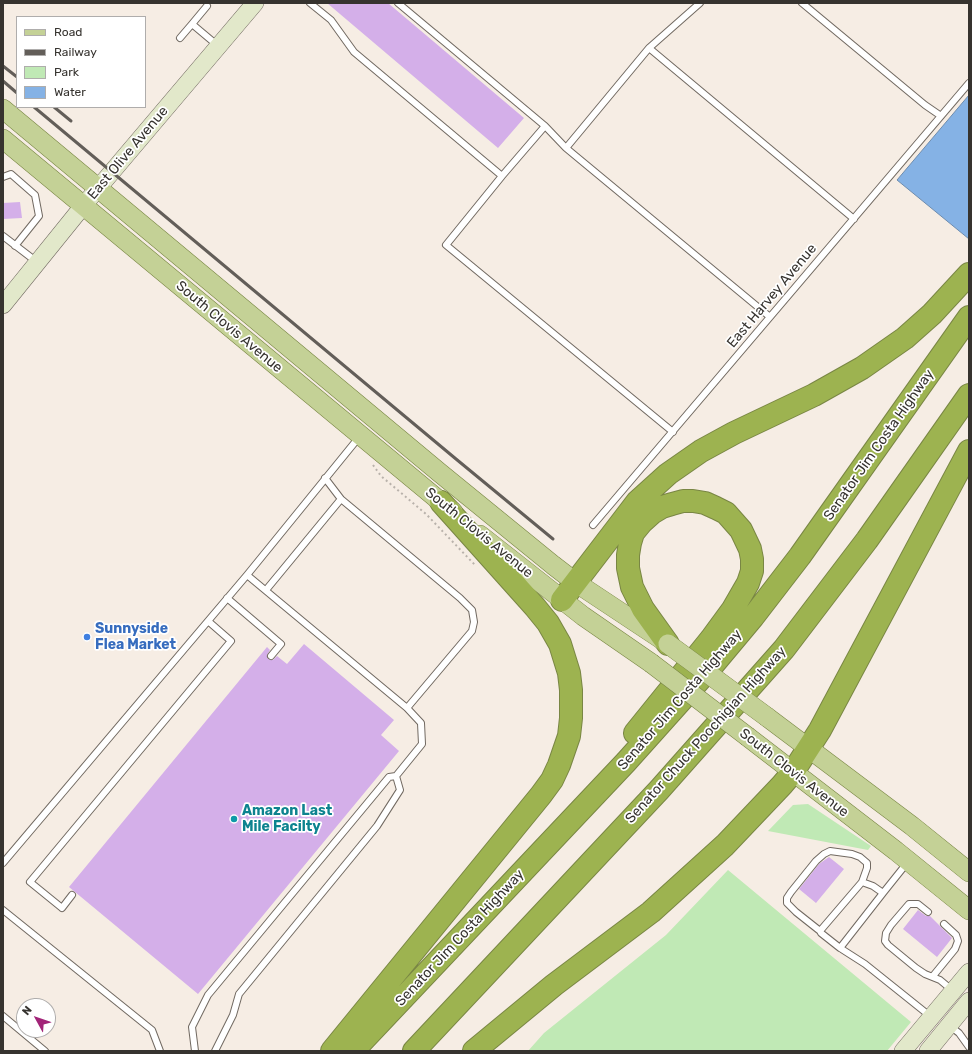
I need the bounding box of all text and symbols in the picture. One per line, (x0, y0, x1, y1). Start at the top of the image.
legend (16, 16, 146, 108)
text: Road (54, 25, 82, 39)
text: Railway (54, 45, 97, 59)
text: Park (54, 65, 79, 79)
text: Water (54, 85, 86, 99)
street label: East Olive Avenue (84, 103, 172, 203)
street label: East Harvey Avenue (724, 241, 820, 351)
street label: South Clovis Avenue (172, 278, 286, 376)
street label: Senator Jim Costa Highway (820, 366, 938, 524)
street label: South Clovis Avenue (422, 484, 536, 582)
place label: Sunnyside Flea Market (95, 621, 176, 654)
street label: Senator Jim Costa Highway (614, 626, 746, 774)
marker: Sunnyside Flea Market (82, 632, 92, 642)
street label: Senator Chuck Poochigian Highway (622, 643, 790, 827)
street label: South Clovis Avenue (736, 725, 852, 821)
place label: Amazon Last Mile Facilty (242, 803, 332, 836)
marker: Amazon Last Mile Facilty (229, 814, 239, 824)
street label: Senator Jim Costa Highway (392, 866, 528, 1010)
north arrow (16, 998, 56, 1038)
text: N (20, 1003, 35, 1018)

